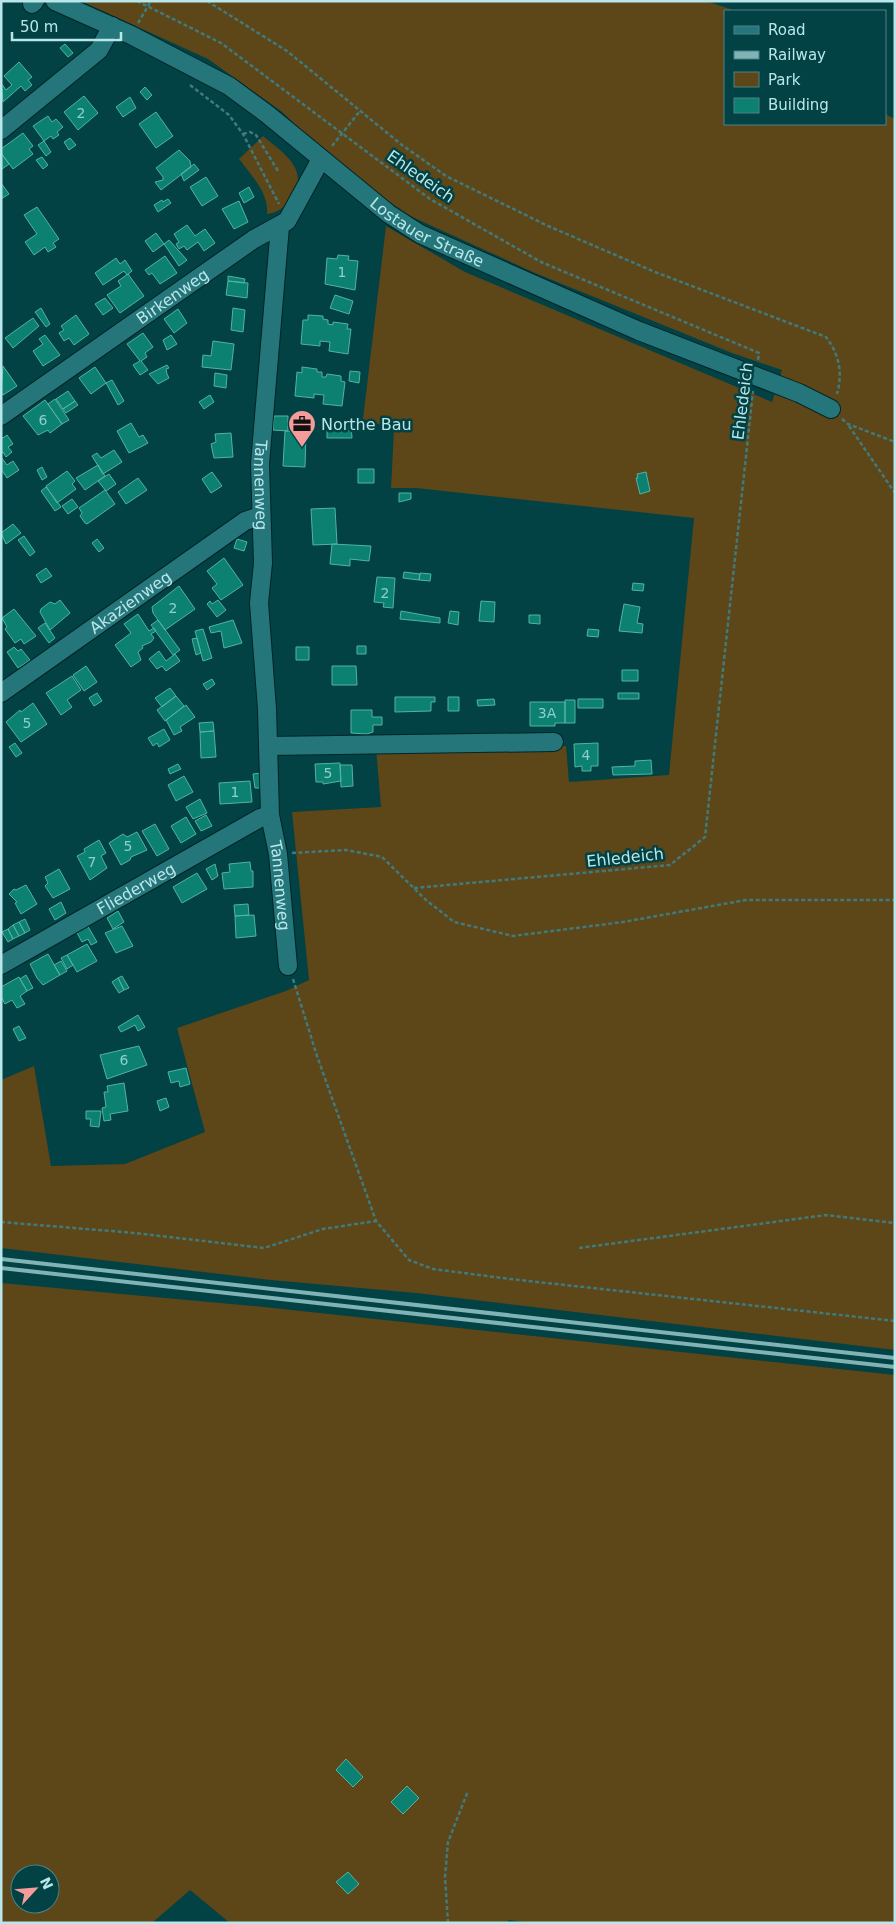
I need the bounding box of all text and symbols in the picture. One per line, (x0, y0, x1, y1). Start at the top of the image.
scale bar (12, 10, 121, 42)
legend (724, 10, 886, 125)
text: 50 m (20, 18, 58, 36)
text: Road (768, 21, 806, 39)
text: Railway (768, 46, 826, 64)
text: Park (768, 71, 801, 89)
text: Building (768, 96, 829, 114)
house number: 2 (77, 105, 85, 121)
street label: Ehledeich (383, 146, 458, 207)
street label: Lostauer Straße (366, 194, 487, 271)
house number: 1 (338, 264, 346, 280)
street label: Birkenweg (133, 265, 212, 328)
street label: Ehledeich (728, 361, 757, 441)
office icon: Northe Bau (287, 409, 317, 448)
house number: 6 (39, 412, 48, 428)
place label: Northe Bau (321, 415, 412, 434)
street label: Tannenweg (250, 438, 271, 531)
street label: Akazienweg (86, 567, 175, 638)
house number: 2 (381, 585, 389, 601)
house number: 2 (169, 600, 177, 616)
house number: 3A (538, 705, 557, 721)
house number: 5 (23, 715, 31, 731)
house number: 4 (582, 747, 591, 763)
house number: 5 (324, 765, 332, 781)
house number: 1 (231, 784, 239, 800)
house number: 5 (124, 838, 132, 854)
street label: Tannenweg (265, 838, 294, 931)
street label: Ehledeich (585, 844, 665, 871)
house number: 7 (88, 854, 96, 870)
street label: Fliederweg (93, 859, 179, 919)
house number: 6 (120, 1052, 129, 1068)
north arrow (10, 1864, 60, 1914)
text: N (37, 1875, 56, 1892)

